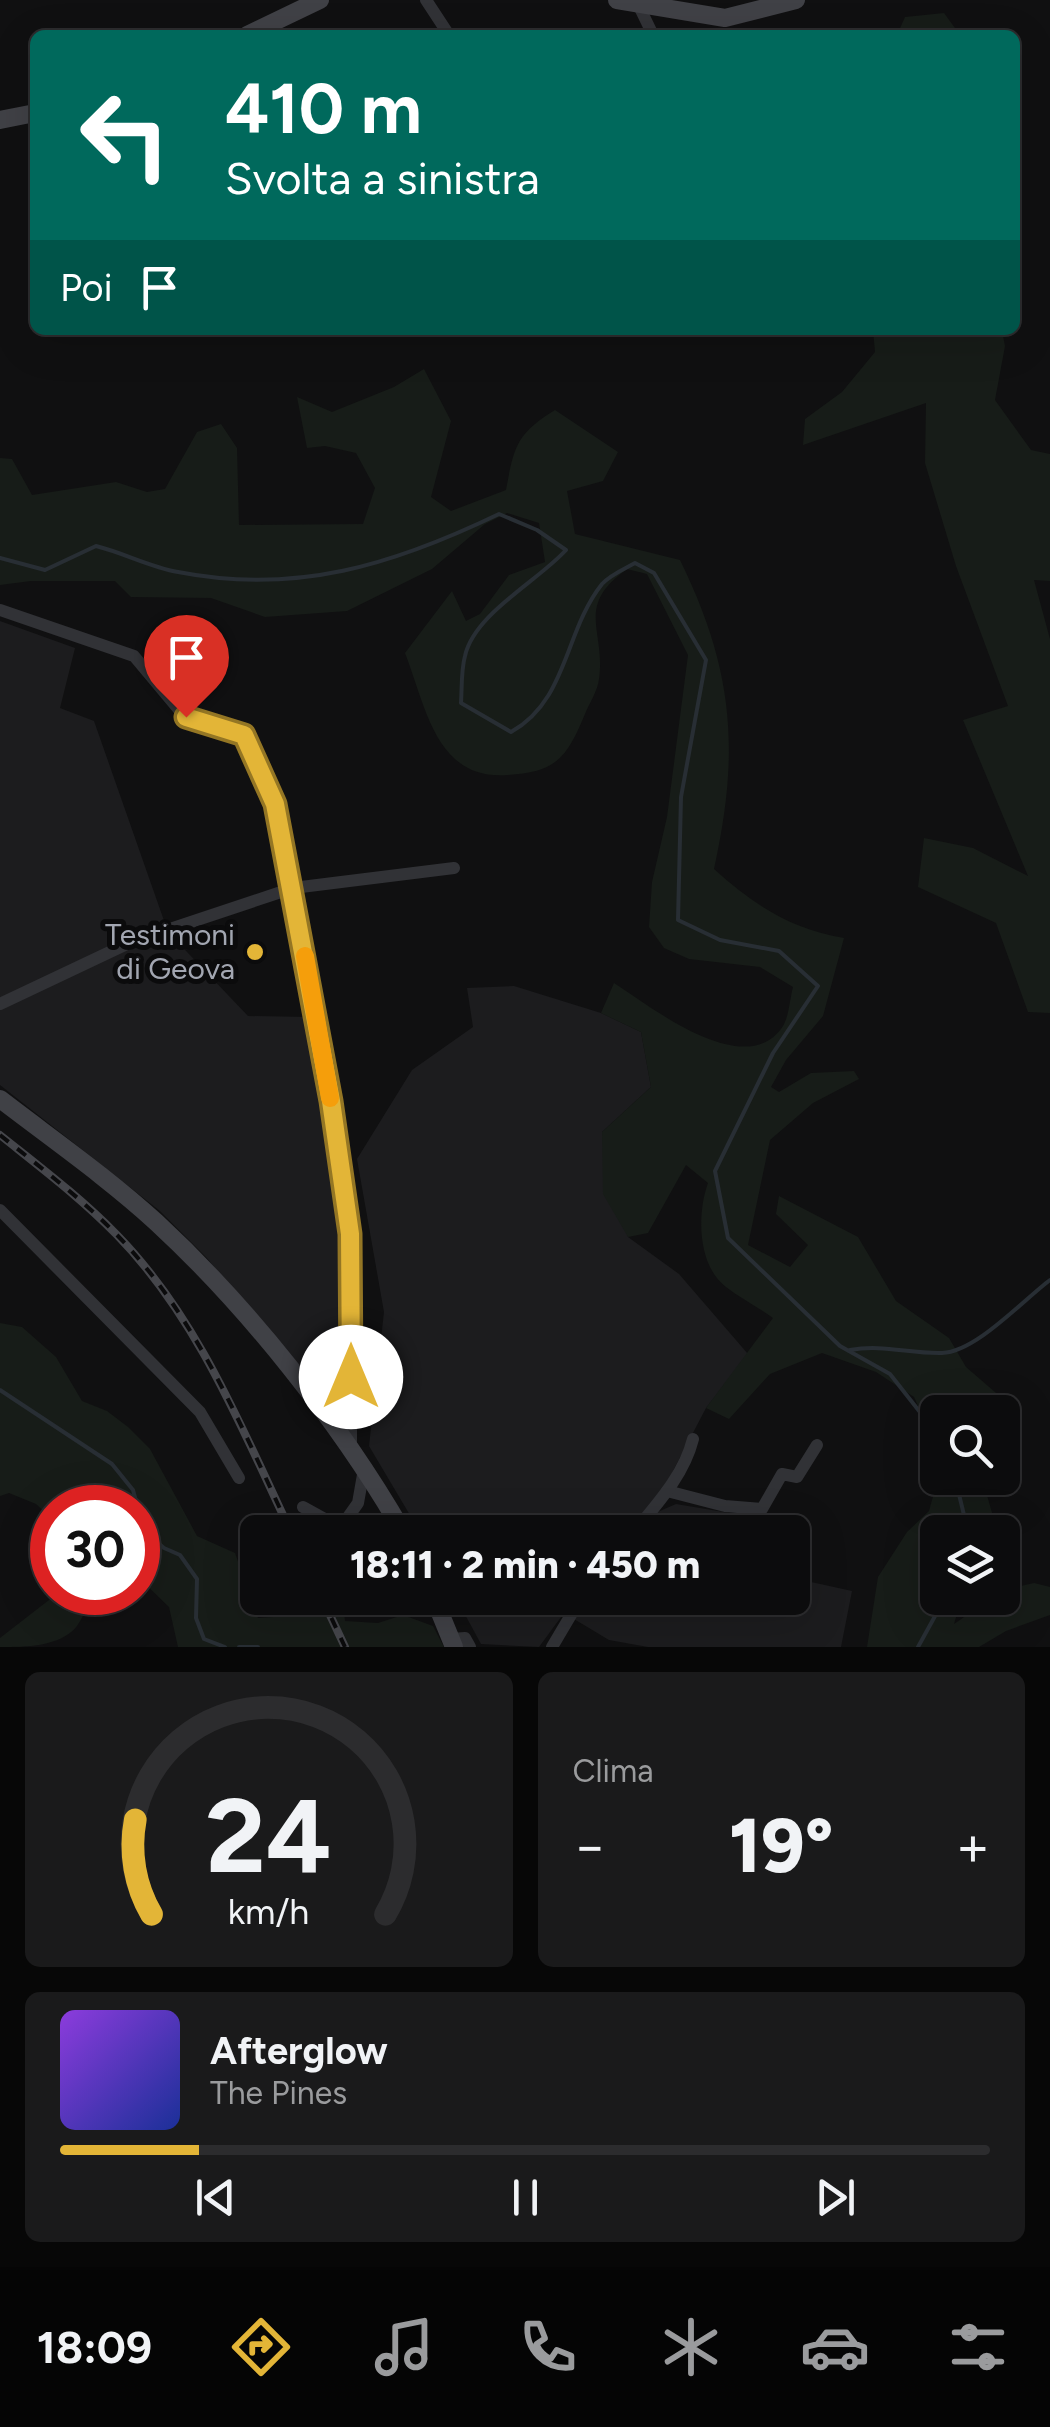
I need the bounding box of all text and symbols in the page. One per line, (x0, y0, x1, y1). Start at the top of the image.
text: 410 m (225, 66, 422, 151)
icon: left (60, 70, 190, 200)
text: Svolta a sinistra (225, 151, 540, 205)
icon: arrive (132, 260, 187, 315)
text: Poi (60, 265, 112, 311)
pin (144, 615, 229, 718)
icon: arrive (159, 630, 214, 685)
place label: Testimoni di Geova (105, 916, 235, 987)
marker: Testimoni di Geova (244, 941, 266, 963)
position arrow (299, 1325, 403, 1429)
map controls (920, 1395, 1020, 1615)
button: search (920, 1395, 1020, 1495)
speed limit sign: 30 (30, 1485, 160, 1615)
button: layers (920, 1515, 1020, 1615)
text: 18:11 · 2 min · 450 m (350, 1542, 700, 1588)
text: Clima (573, 1752, 654, 1790)
text: 24 (206, 1773, 332, 1898)
text: 19° (729, 1801, 834, 1891)
text: − (573, 1813, 607, 1879)
text: + (956, 1813, 990, 1879)
text: km/h (228, 1890, 310, 1933)
text: Afterglow (210, 2028, 388, 2074)
text: The Pines (210, 2074, 347, 2112)
icon: previous (188, 2170, 243, 2225)
icon: pause (498, 2170, 553, 2225)
icon: next (808, 2170, 863, 2225)
icon: directions (226, 2312, 296, 2382)
icon: music (369, 2312, 439, 2382)
icon: phone (513, 2312, 583, 2382)
icon: climate (656, 2312, 726, 2382)
icon: car (800, 2312, 870, 2382)
icon: filters (943, 2312, 1013, 2382)
text: 18:09 (37, 2320, 152, 2374)

